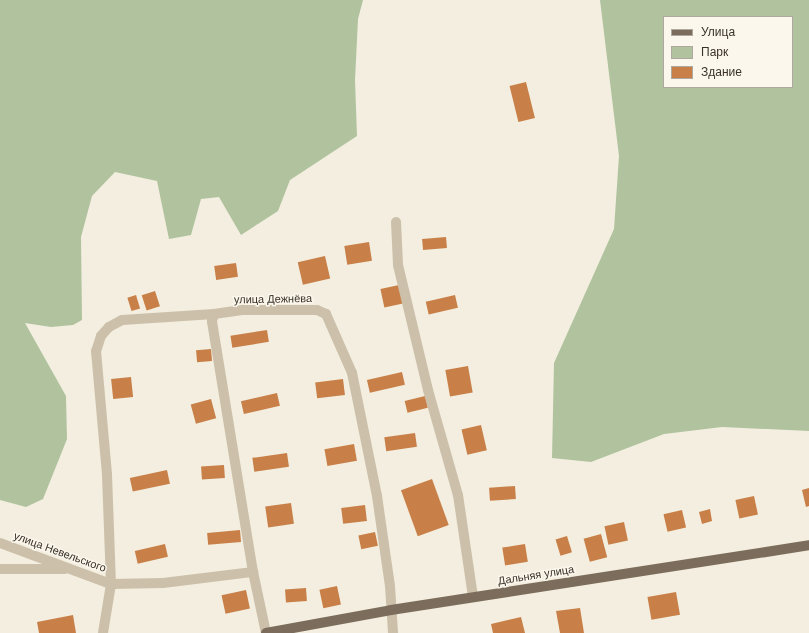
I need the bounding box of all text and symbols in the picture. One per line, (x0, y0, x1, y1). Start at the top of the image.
legend (663, 16, 793, 88)
text: Улица (701, 25, 735, 39)
text: Парк (701, 45, 728, 59)
text: Здание (701, 65, 742, 79)
street label: улица Дежнёва (234, 292, 312, 306)
street label: улица Невельского (12, 529, 108, 575)
street label: Дальняя улица (497, 562, 575, 588)

